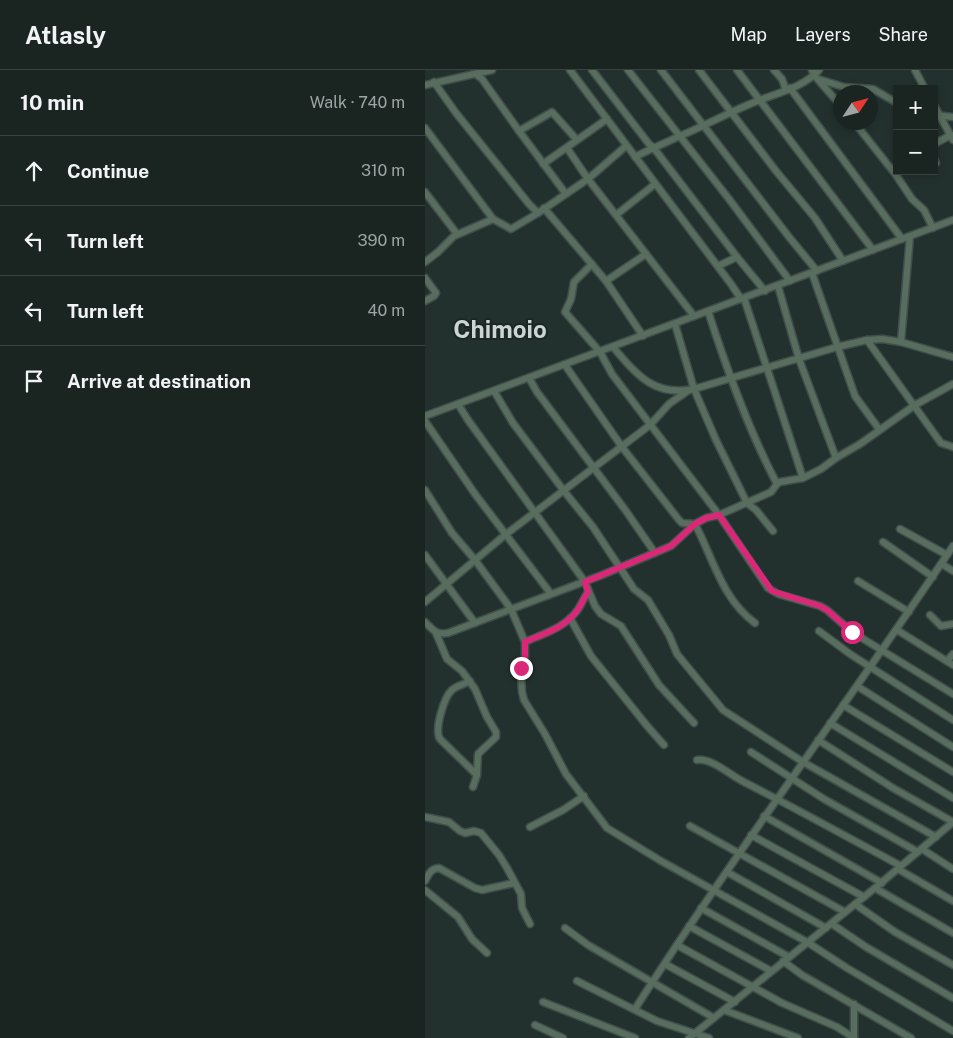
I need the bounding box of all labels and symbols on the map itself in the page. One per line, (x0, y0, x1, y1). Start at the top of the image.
north arrow (833, 85, 878, 130)
district label: Chimoio (453, 315, 547, 343)
route start (841, 621, 864, 644)
route end (510, 657, 533, 680)

